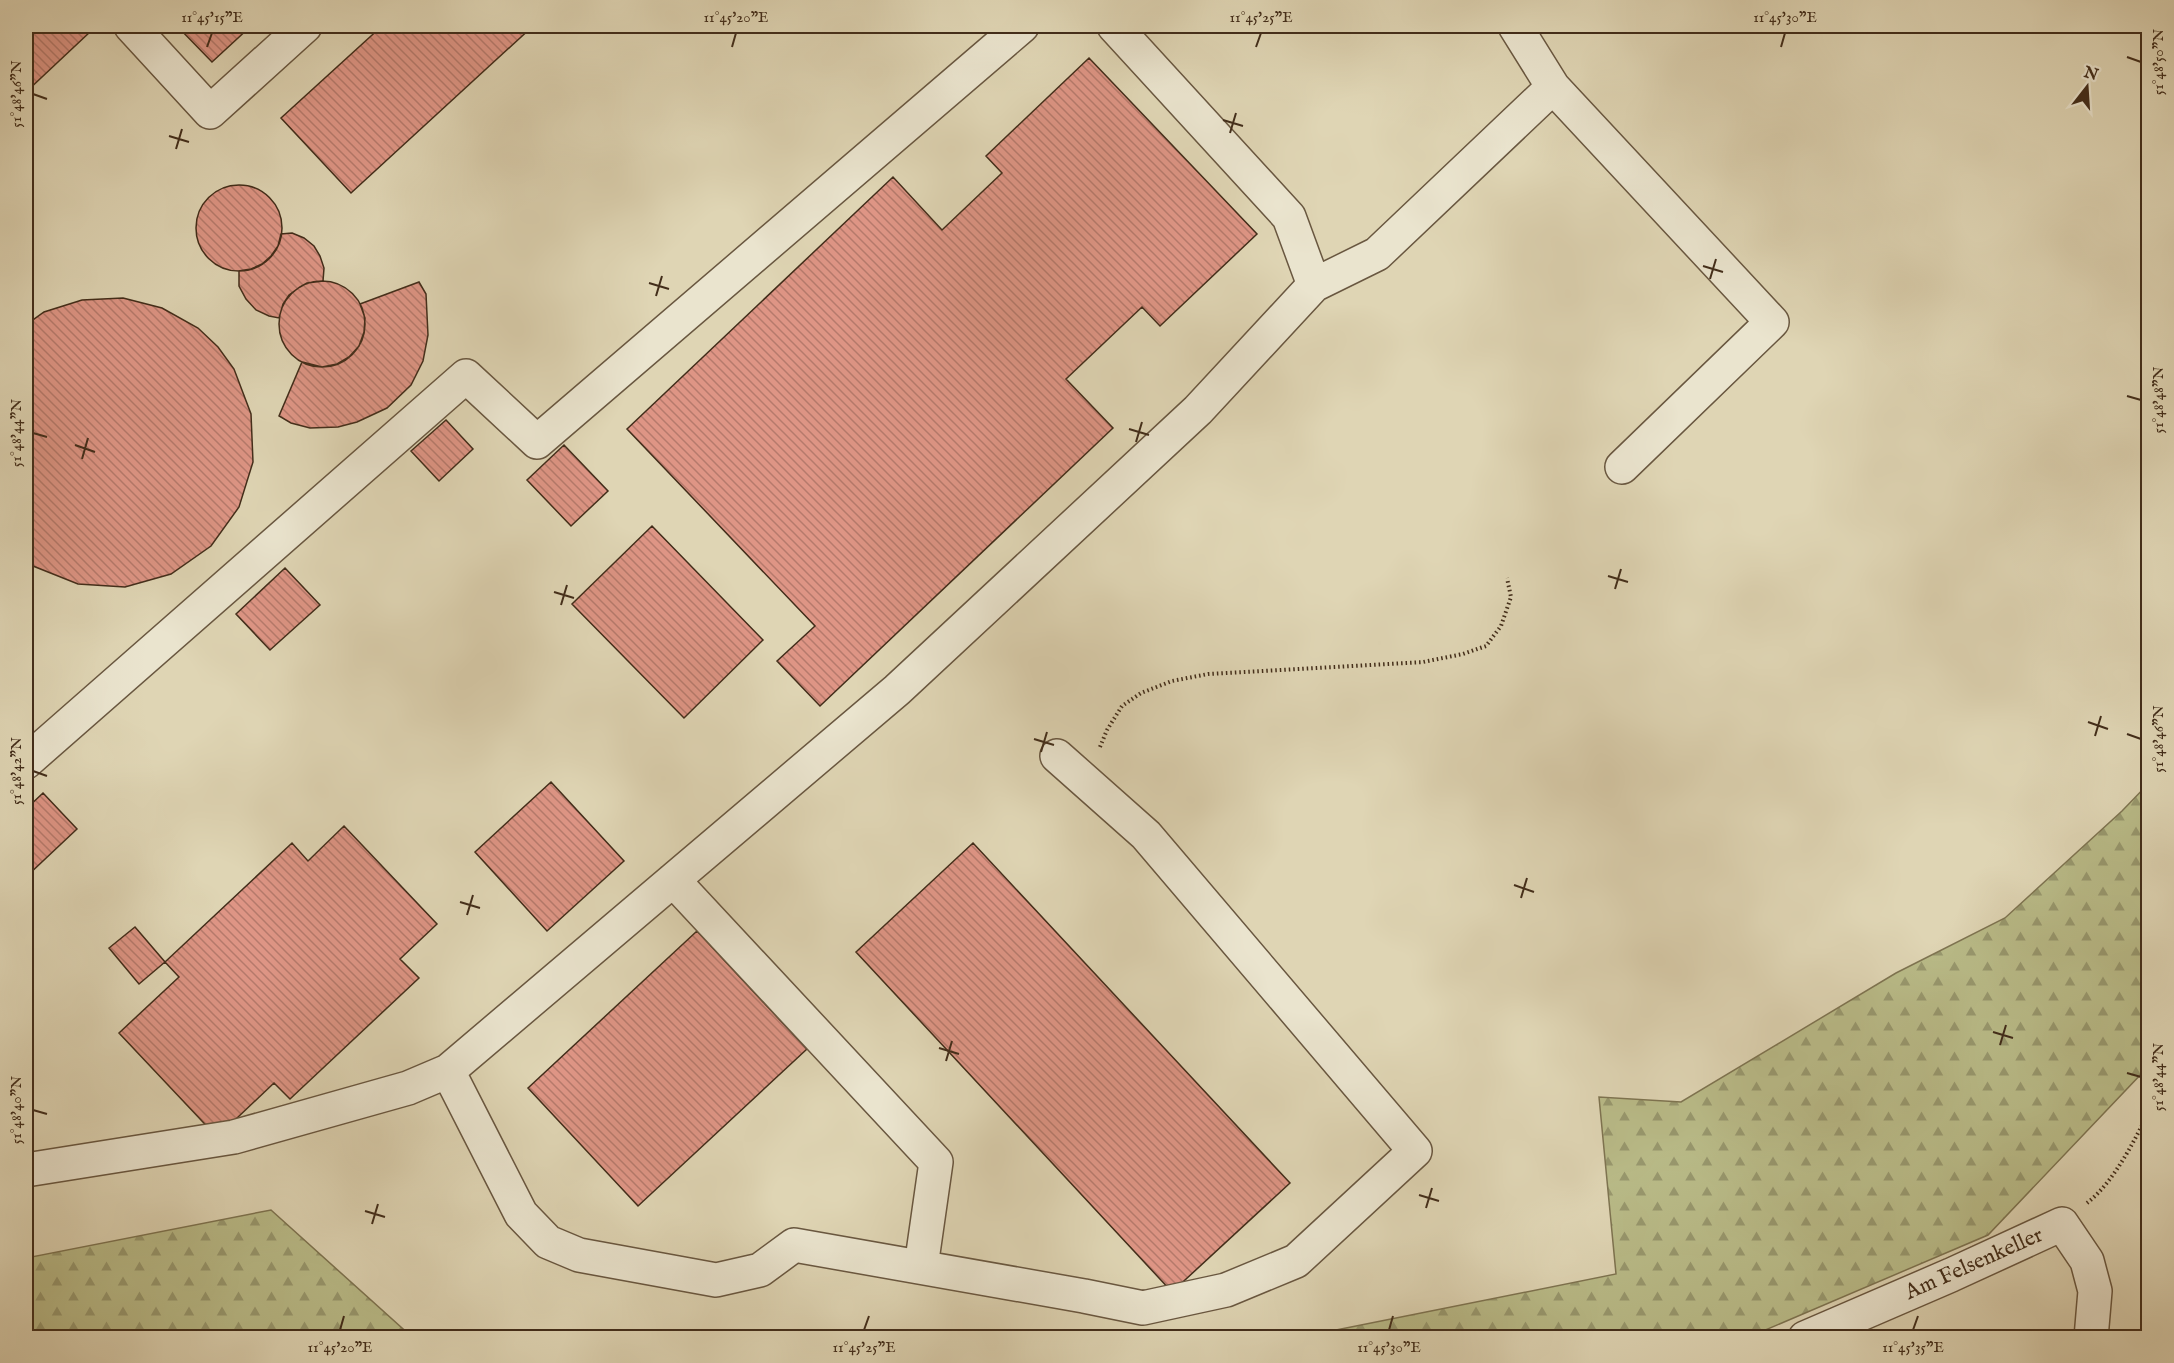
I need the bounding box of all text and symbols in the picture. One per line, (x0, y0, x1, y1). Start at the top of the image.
text: 11°45'15"E (181, 8, 243, 27)
text: 11°45'20"E (703, 8, 769, 27)
text: 11°45'25"E (1229, 8, 1293, 27)
text: 11°45'30"E (1753, 8, 1817, 27)
text: 51°48'50"N (2149, 29, 2168, 95)
north arrow (2057, 57, 2117, 117)
text: 51°48'46"N (7, 60, 26, 128)
text: N (2080, 63, 2100, 86)
text: 51°48'48"N (2149, 367, 2168, 433)
text: 51°48'44"N (7, 399, 26, 467)
text: 51°48'46"N (2149, 705, 2168, 773)
text: 51°48'42"N (7, 737, 26, 805)
text: 51°48'44"N (2149, 1043, 2168, 1111)
text: 51°48'40"N (7, 1076, 26, 1144)
street label: Am Felsenkeller (1900, 1221, 2047, 1307)
text: 11°45'20"E (307, 1338, 373, 1357)
text: 11°45'25"E (832, 1338, 896, 1357)
text: 11°45'30"E (1357, 1338, 1421, 1357)
text: 11°45'35"E (1882, 1338, 1944, 1357)

